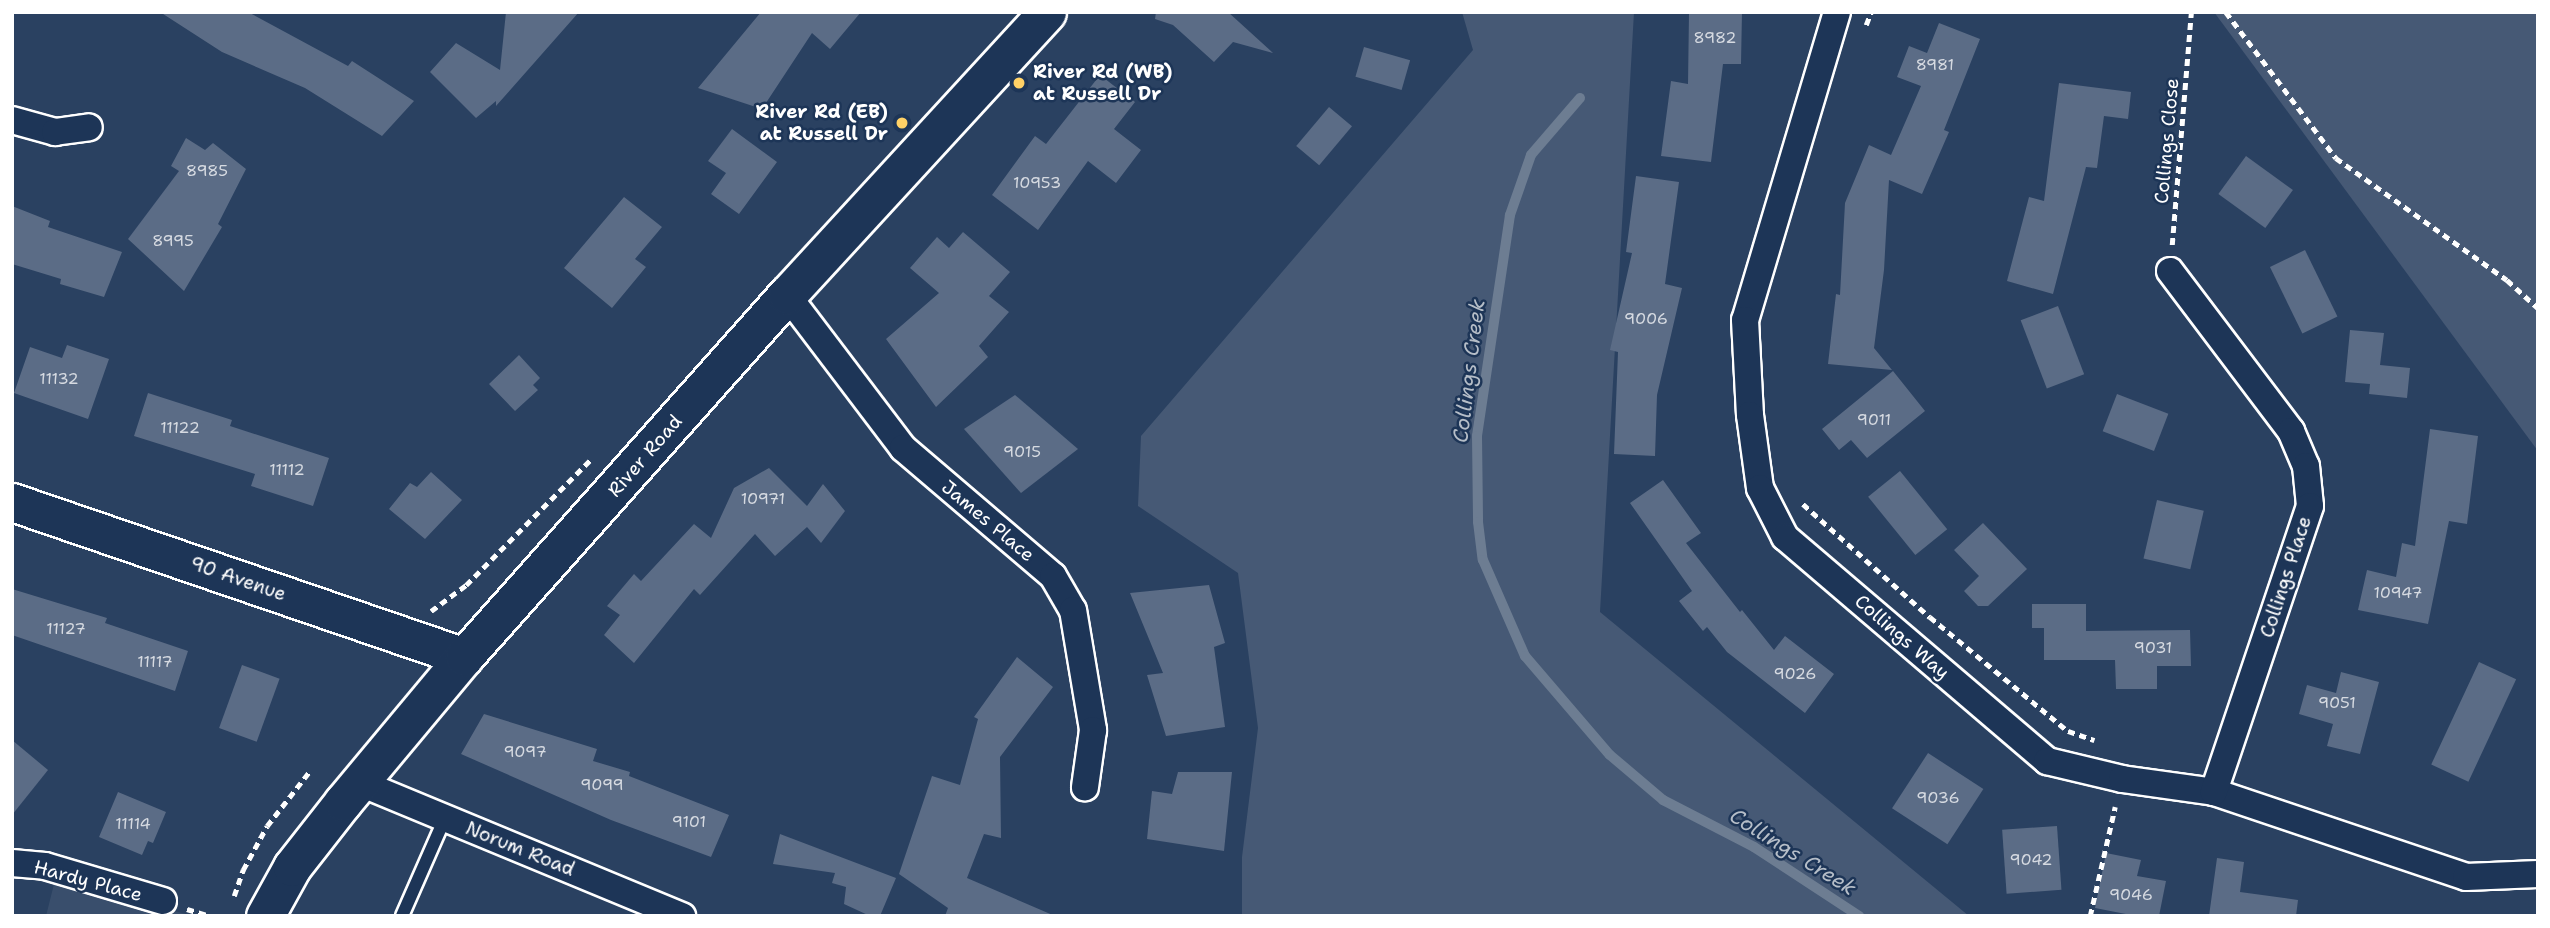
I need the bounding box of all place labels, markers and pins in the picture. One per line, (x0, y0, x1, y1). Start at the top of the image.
place label: River Rd (WB) at Russell Dr (1033, 61, 1173, 105)
marker: River Rd (WB) at Russell Dr (1011, 75, 1027, 91)
place label: River Rd (EB) at Russell Dr (755, 101, 888, 145)
marker: River Rd (EB) at Russell Dr (894, 115, 910, 131)

